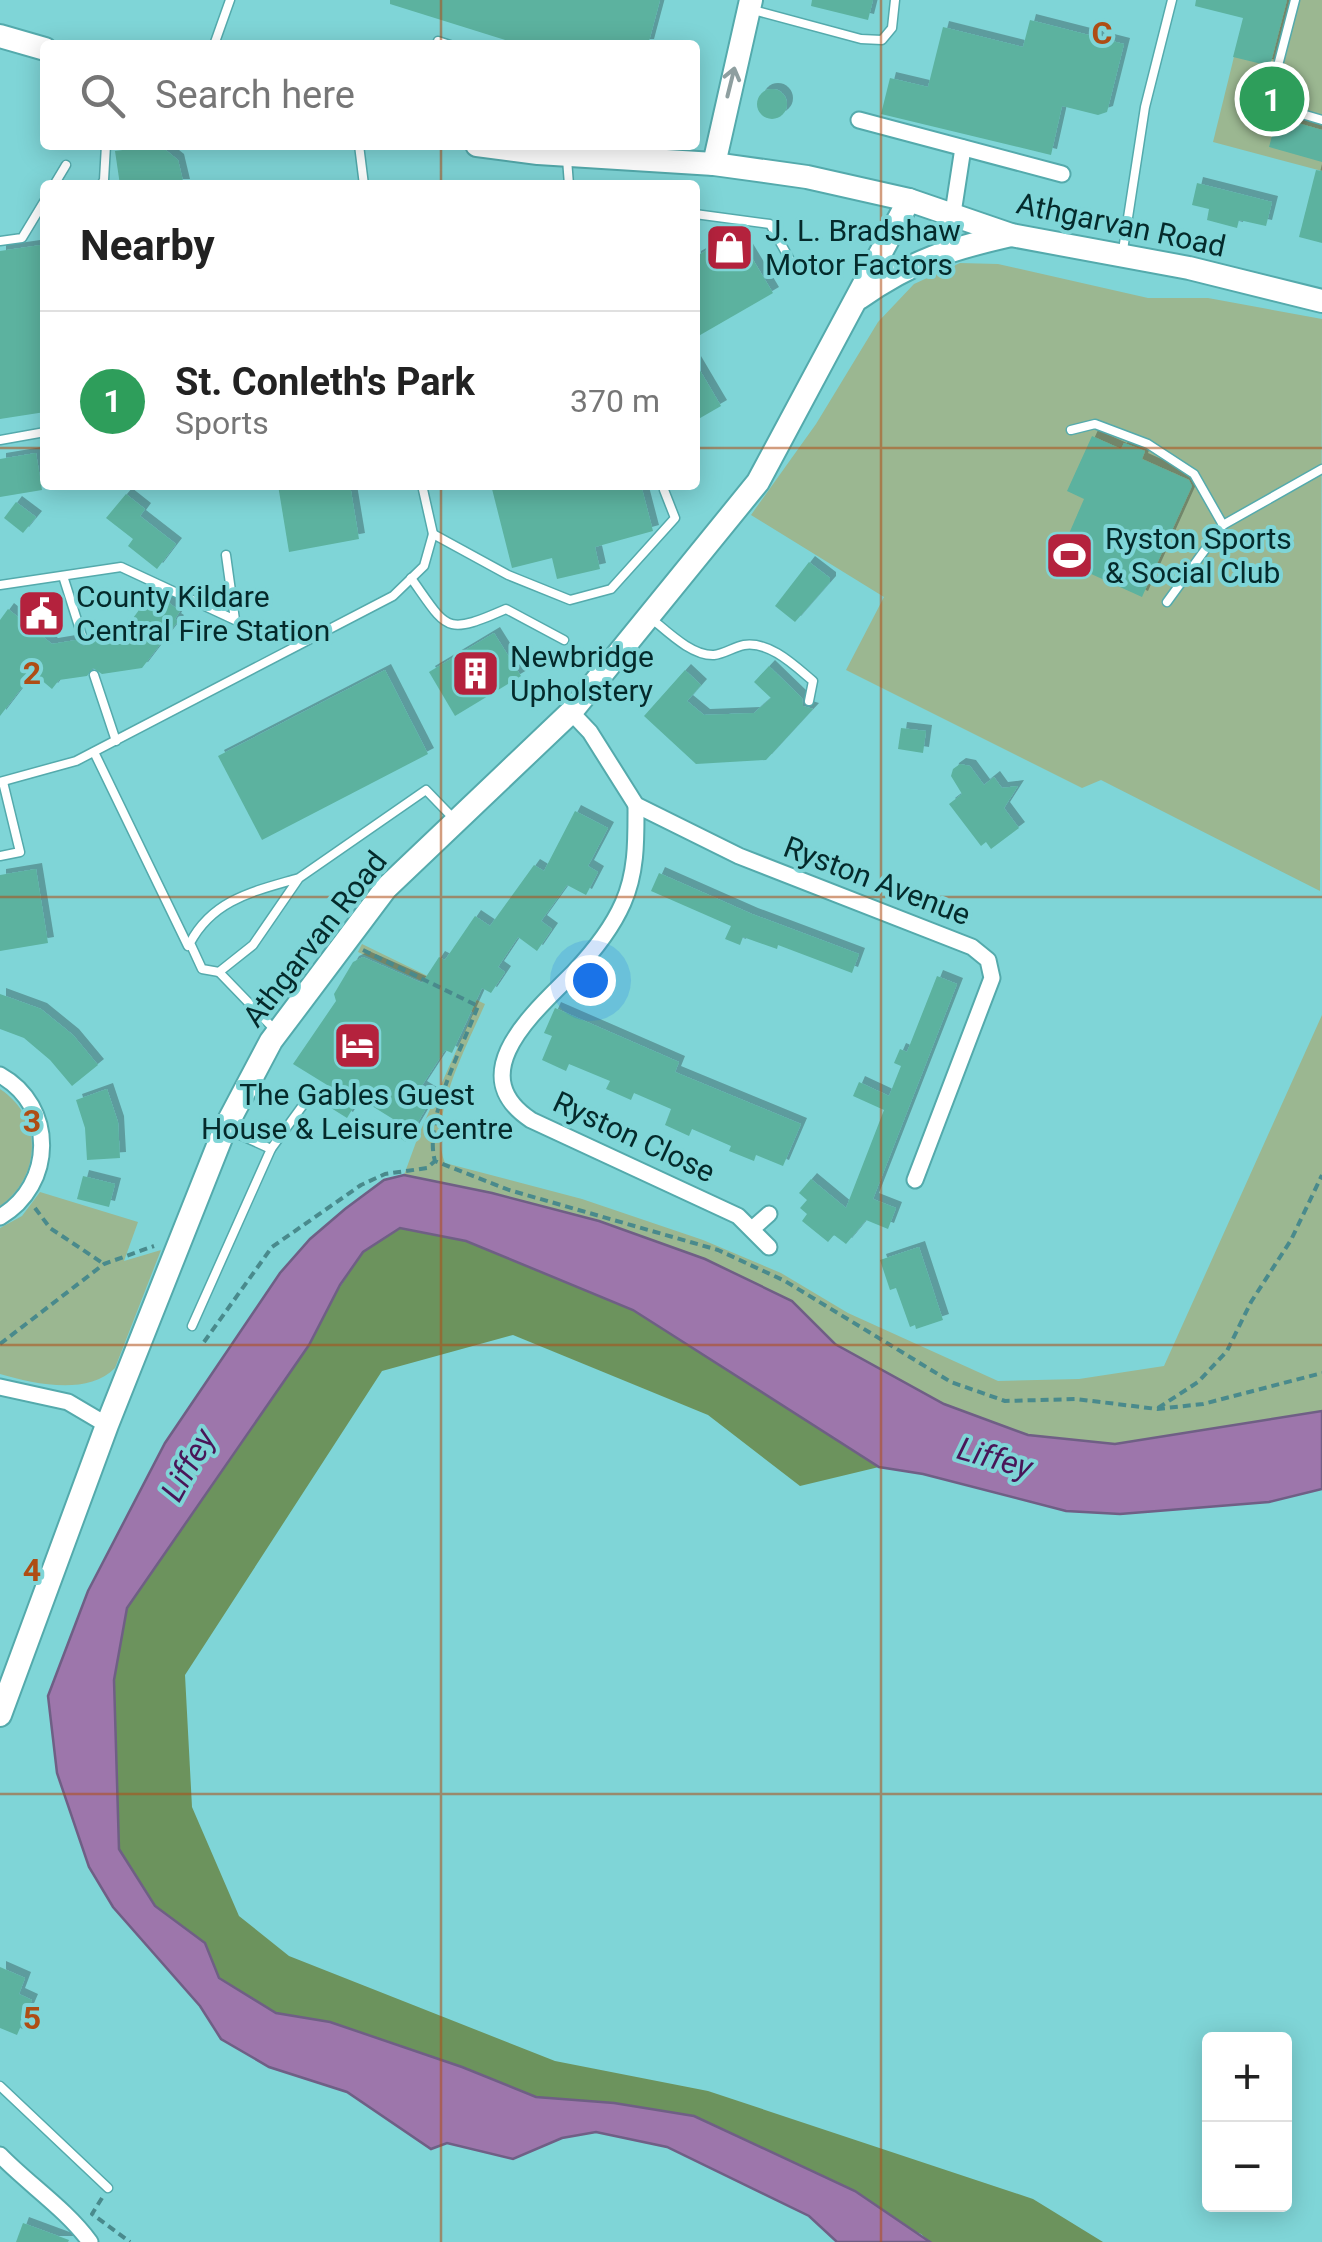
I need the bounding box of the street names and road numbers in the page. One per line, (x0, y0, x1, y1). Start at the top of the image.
street label: Athgarvan Road (1013, 185, 1229, 264)
street label: Ryston Avenue (779, 829, 975, 932)
street label: Athgarvan Road (235, 844, 394, 1033)
street label: Ryston Close (548, 1084, 721, 1189)

